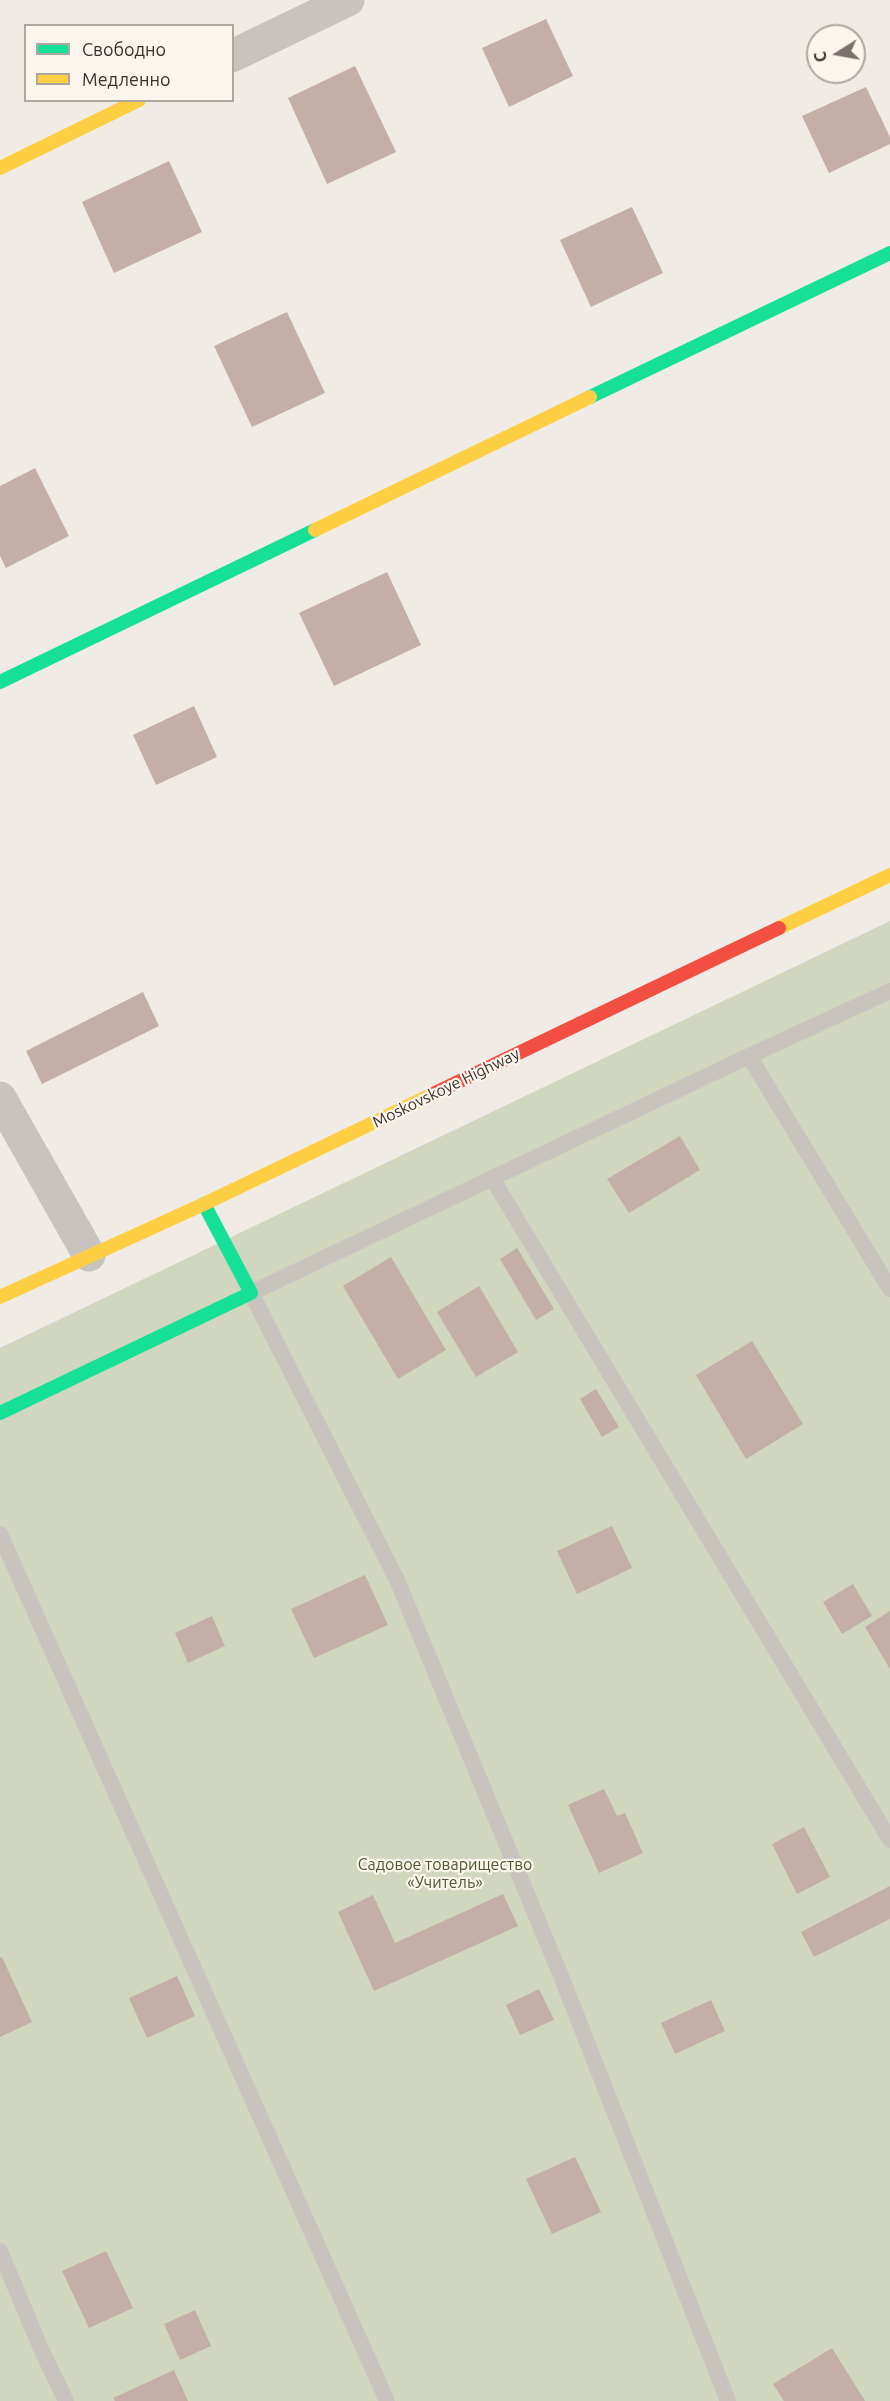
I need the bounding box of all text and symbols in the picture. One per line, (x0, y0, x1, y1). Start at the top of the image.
legend (24, 24, 234, 102)
north arrow (806, 24, 866, 84)
text: Свободно (82, 39, 166, 59)
text: С (810, 50, 830, 64)
text: Медленно (82, 69, 171, 89)
street label: Moskovskoye Highway (369, 1044, 523, 1132)
park label: Садовое товарищество «Учитель» (358, 1855, 532, 1893)

